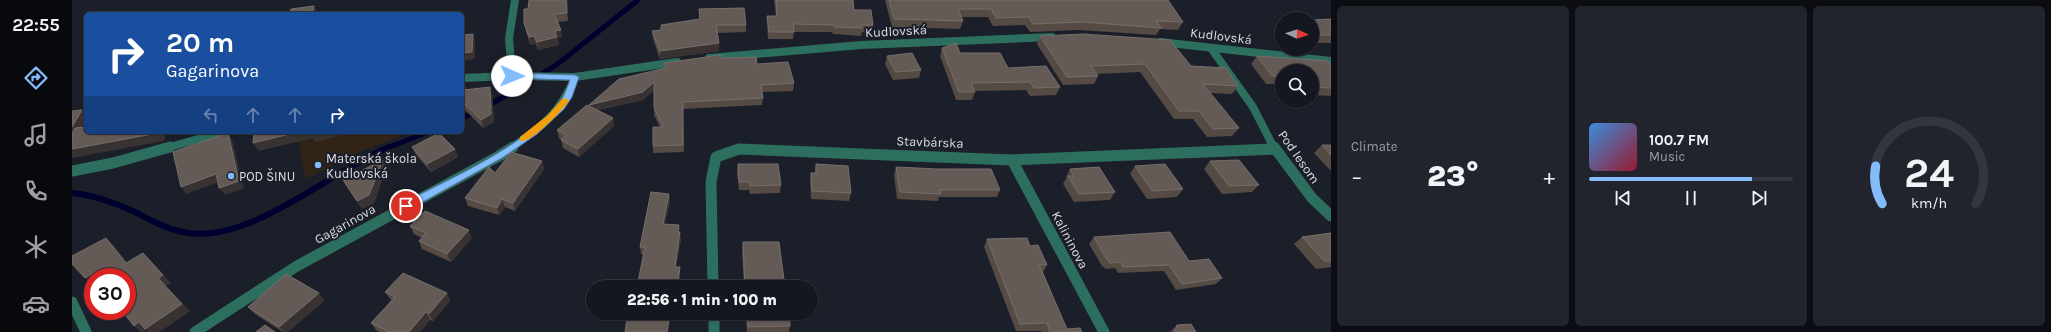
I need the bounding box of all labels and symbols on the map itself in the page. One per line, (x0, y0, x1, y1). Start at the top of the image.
north arrow (1275, 12, 1319, 56)
street label: Kudlovská (865, 22, 927, 40)
street label: Kudlovská (1189, 25, 1253, 47)
position arrow (491, 55, 533, 97)
street label: Pod lesom (1275, 128, 1323, 186)
street label: Stavbárska (896, 133, 964, 151)
place label: Materská škola Kudlovská (326, 151, 417, 181)
marker: Materská škola Kudlovská (313, 160, 323, 170)
place label: POD ŠINU (239, 168, 295, 184)
marker: POD ŠINU (226, 171, 236, 181)
pin (389, 189, 423, 223)
street label: Gagarinova (312, 201, 378, 247)
street label: Kalininova (1049, 209, 1091, 271)
speed limit sign: 30 (84, 268, 136, 320)

